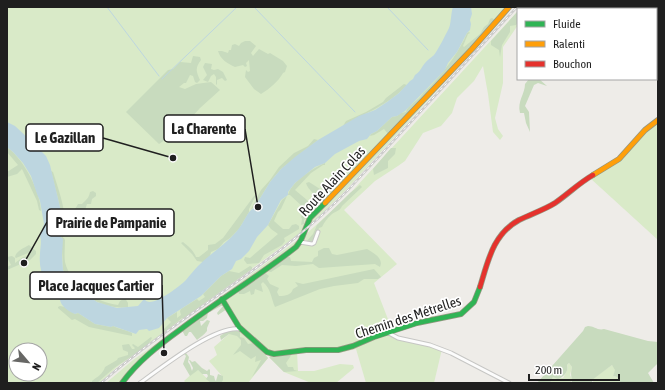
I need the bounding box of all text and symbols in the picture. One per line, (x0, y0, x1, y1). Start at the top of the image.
legend (517, 8, 657, 80)
text: Fluide (553, 17, 581, 31)
text: Ralenti (553, 37, 585, 51)
text: Bouchon (553, 57, 592, 71)
callout: La Charente (164, 115, 245, 142)
text: La Charente (171, 120, 237, 137)
callout: Le Gazillan (26, 124, 103, 151)
text: Le Gazillan (35, 129, 95, 146)
street label: Route Alain Colas (296, 143, 368, 219)
callout: Prairie de Pampanie (47, 209, 174, 236)
text: Prairie de Pampanie (55, 214, 167, 231)
callout: Place Jacques Cartier (30, 272, 162, 299)
text: Place Jacques Cartier (38, 277, 154, 294)
street label: Chemin des Métrelles (353, 292, 463, 342)
north arrow (8, 342, 48, 382)
scale bar (529, 356, 619, 382)
text: N (30, 361, 44, 372)
text: 200 m (535, 363, 562, 377)

